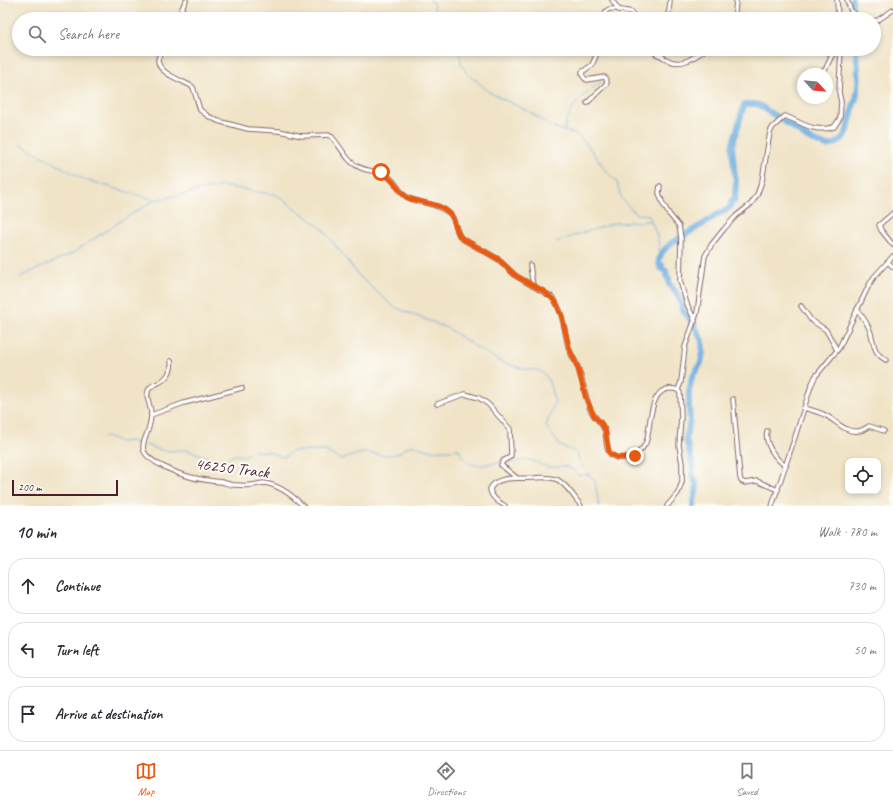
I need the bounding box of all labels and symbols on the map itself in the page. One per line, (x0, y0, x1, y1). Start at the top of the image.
north arrow (797, 68, 833, 104)
route start (372, 163, 390, 181)
route end (626, 447, 644, 465)
street label: 46250 Track (194, 453, 272, 483)
scale bar (12, 478, 118, 497)

